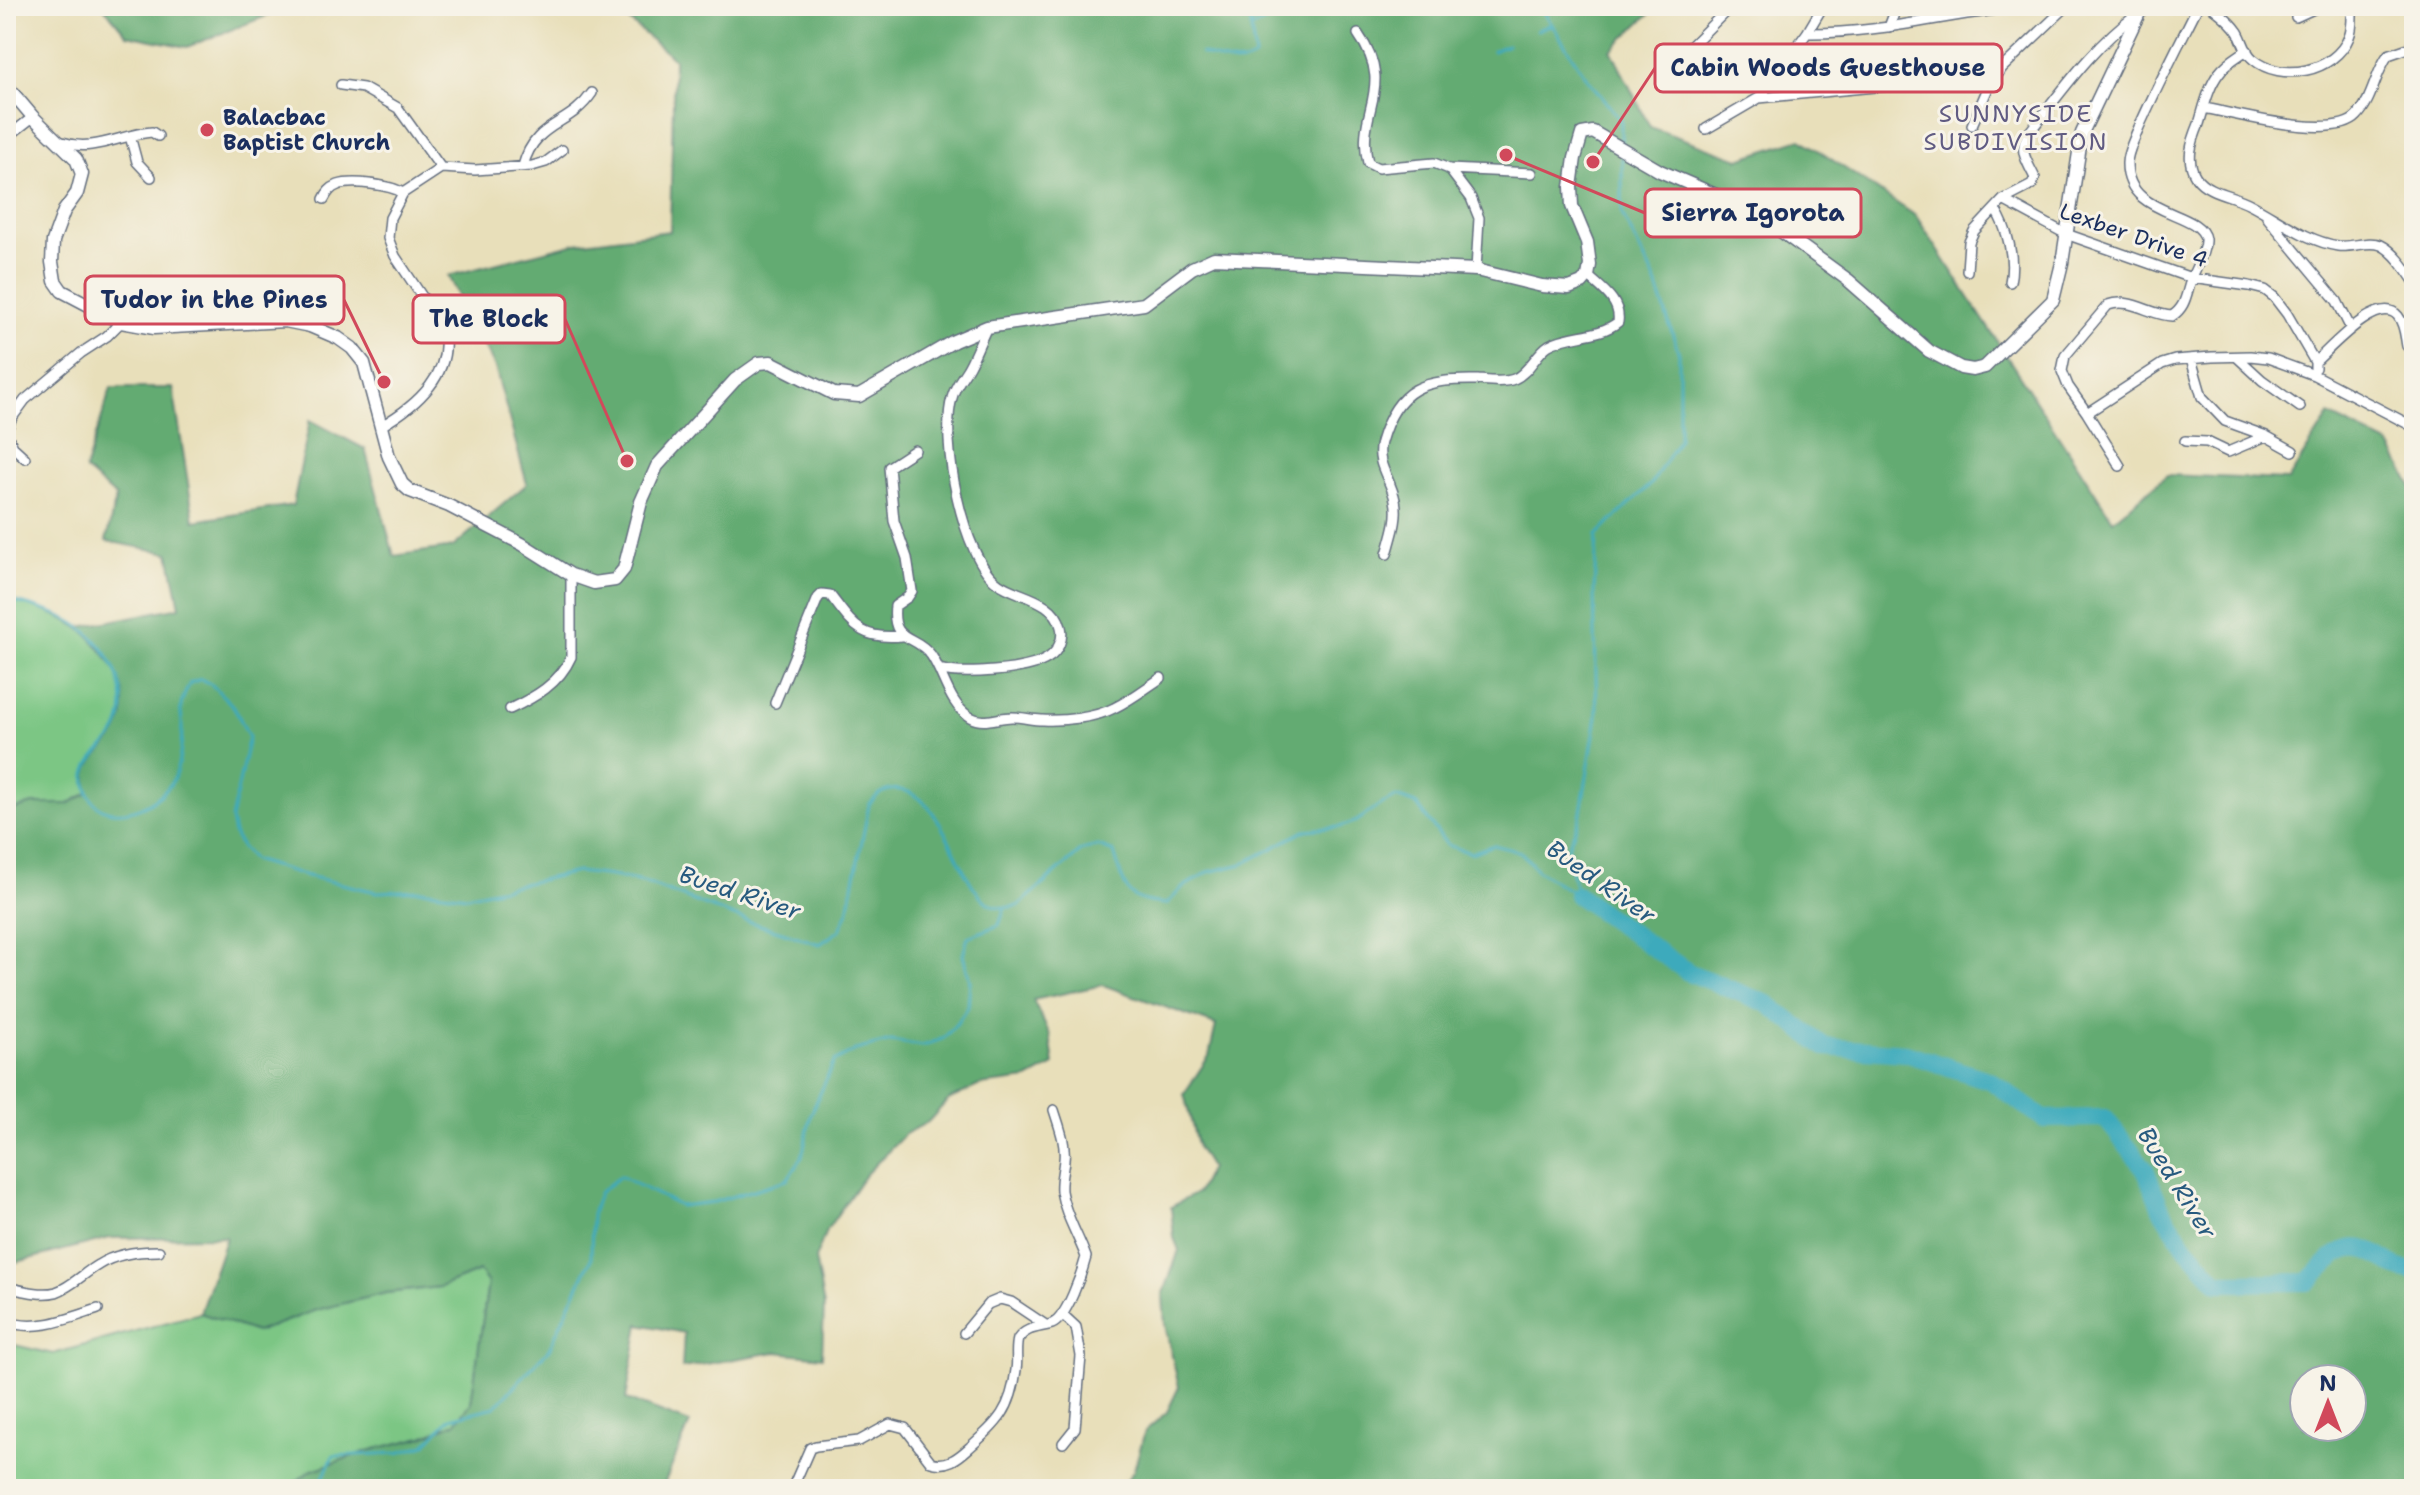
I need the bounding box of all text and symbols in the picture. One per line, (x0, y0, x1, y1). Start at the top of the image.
callout: Cabin Woods Guesthouse (1655, 44, 2002, 92)
text: Cabin Woods Guesthouse (1670, 52, 1986, 84)
district label: SUNNYSIDE SUBDIVISION (1923, 98, 2109, 158)
place label: Balacbac Baptist Church (223, 103, 390, 157)
marker: Balacbac Baptist Church (198, 121, 216, 139)
callout: Sierra Igorota (1645, 189, 1861, 237)
street label: Lexber Drive 4 (2056, 196, 2212, 274)
text: Sierra Igorota (1661, 197, 1845, 229)
callout: Tudor in the Pines (85, 276, 344, 324)
text: Tudor in the Pines (100, 284, 328, 316)
callout: The Block (413, 295, 565, 343)
text: The Block (429, 303, 549, 335)
water label: Bued River (1540, 833, 1662, 932)
water label: Bued River (675, 858, 806, 928)
water label: Bued River (2130, 1121, 2224, 1245)
north arrow (2288, 1363, 2368, 1443)
text: N (2319, 1369, 2337, 1398)

